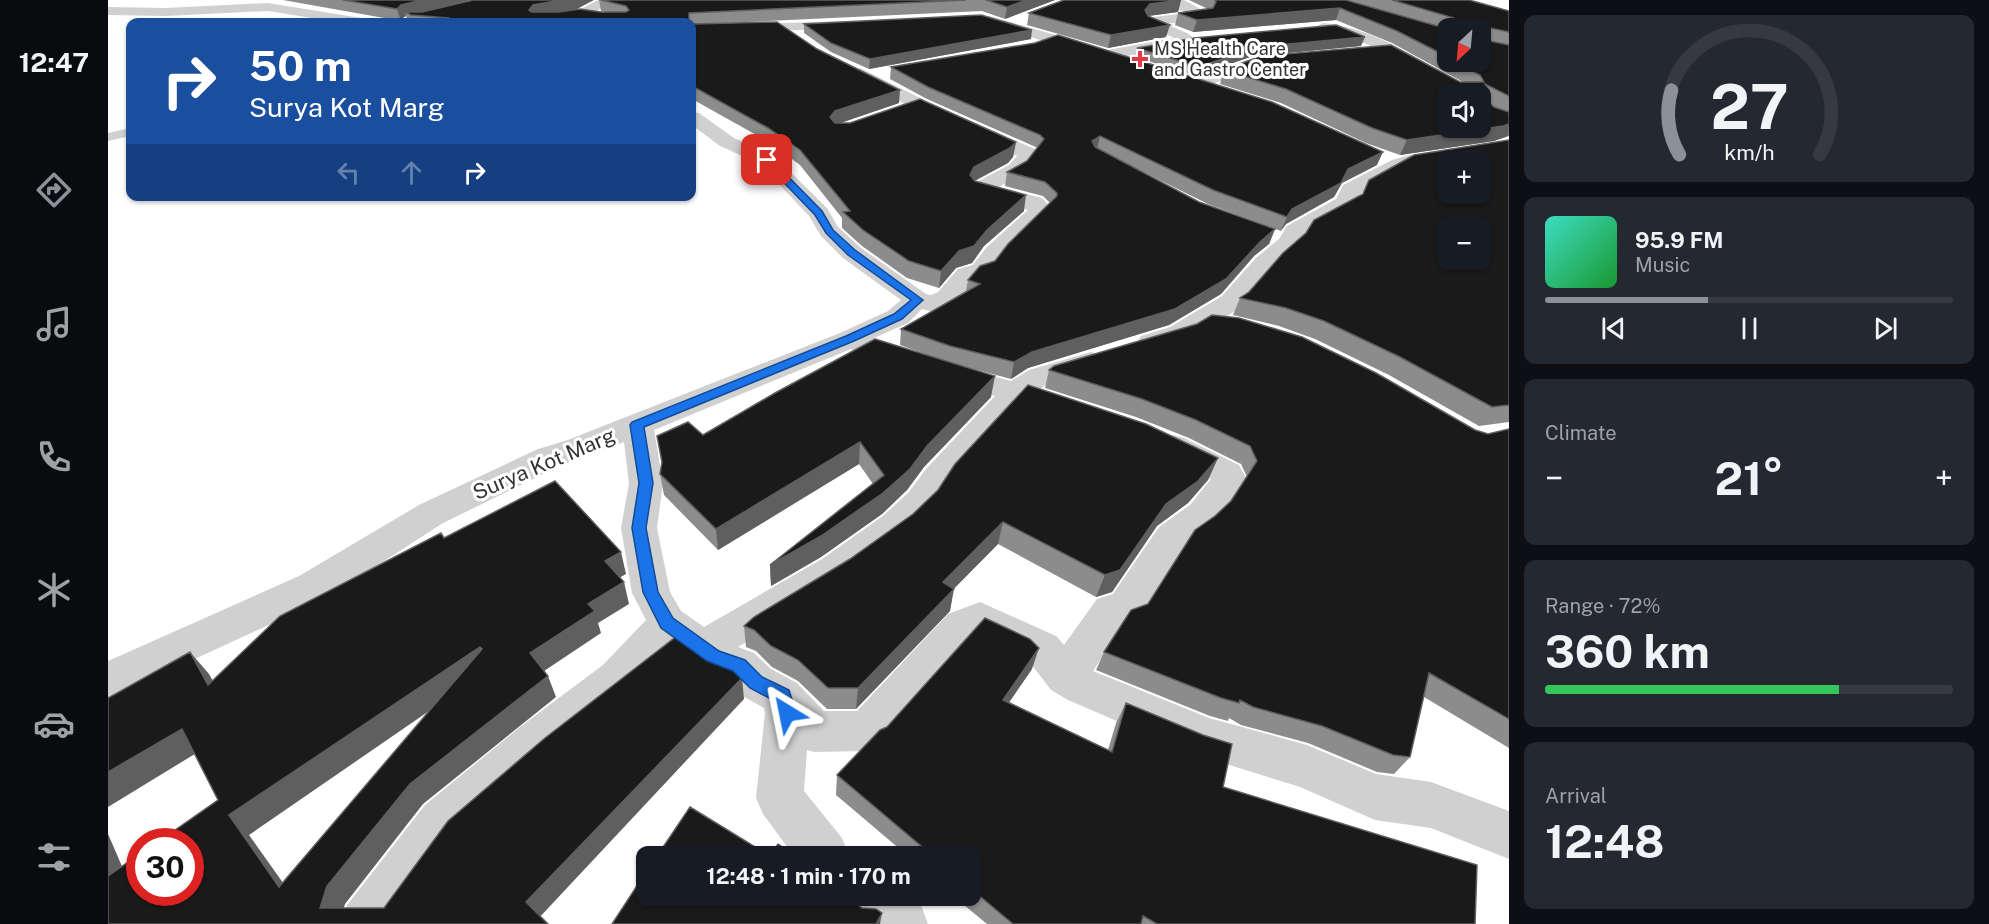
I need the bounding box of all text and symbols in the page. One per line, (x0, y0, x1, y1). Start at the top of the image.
north arrow (1437, 18, 1491, 72)
map controls (1437, 18, 1491, 270)
place label: MS Health Care and Gastro Center (1154, 38, 1306, 80)
text: 50 m (249, 41, 352, 90)
icon: right (150, 42, 228, 120)
text: 12:47 (19, 46, 89, 78)
marker: MS Health Care and Gastro Center (1131, 50, 1149, 68)
text: 27 (1710, 71, 1788, 144)
button: sound (1437, 84, 1491, 138)
text: Surya Kot Marg (249, 91, 445, 123)
pin (741, 134, 792, 185)
text: km/h (1724, 141, 1774, 166)
icon: arrive (750, 143, 783, 176)
button: + (1437, 150, 1491, 204)
icon: left (332, 156, 365, 189)
icon: ahead (395, 156, 428, 189)
icon: right (458, 156, 491, 189)
icon: directions (33, 169, 75, 211)
button: − (1437, 216, 1491, 270)
text: 95.9 FM (1635, 227, 1723, 253)
text: Music (1635, 253, 1690, 277)
icon: music (33, 303, 75, 345)
icon: previous (1597, 312, 1630, 345)
icon: pause (1733, 312, 1766, 345)
icon: next (1869, 312, 1902, 345)
text: Climate (1545, 421, 1617, 445)
street label: Surya Kot Marg (469, 422, 619, 505)
icon: phone (33, 436, 75, 478)
text: 21° (1714, 452, 1784, 505)
text: − (1545, 459, 1563, 497)
text: + (1935, 459, 1953, 497)
icon: climate (33, 569, 75, 611)
text: Range · 72% (1545, 594, 1661, 618)
text: 360 km (1545, 625, 1710, 678)
position arrow (755, 681, 819, 745)
icon: car (33, 703, 75, 745)
text: Arrival (1545, 784, 1607, 808)
text: 12:48 (1545, 815, 1665, 868)
speed limit sign: 30 (126, 828, 204, 906)
icon: filters (33, 836, 75, 878)
text: 12:48 · 1 min · 170 m (706, 863, 911, 889)

